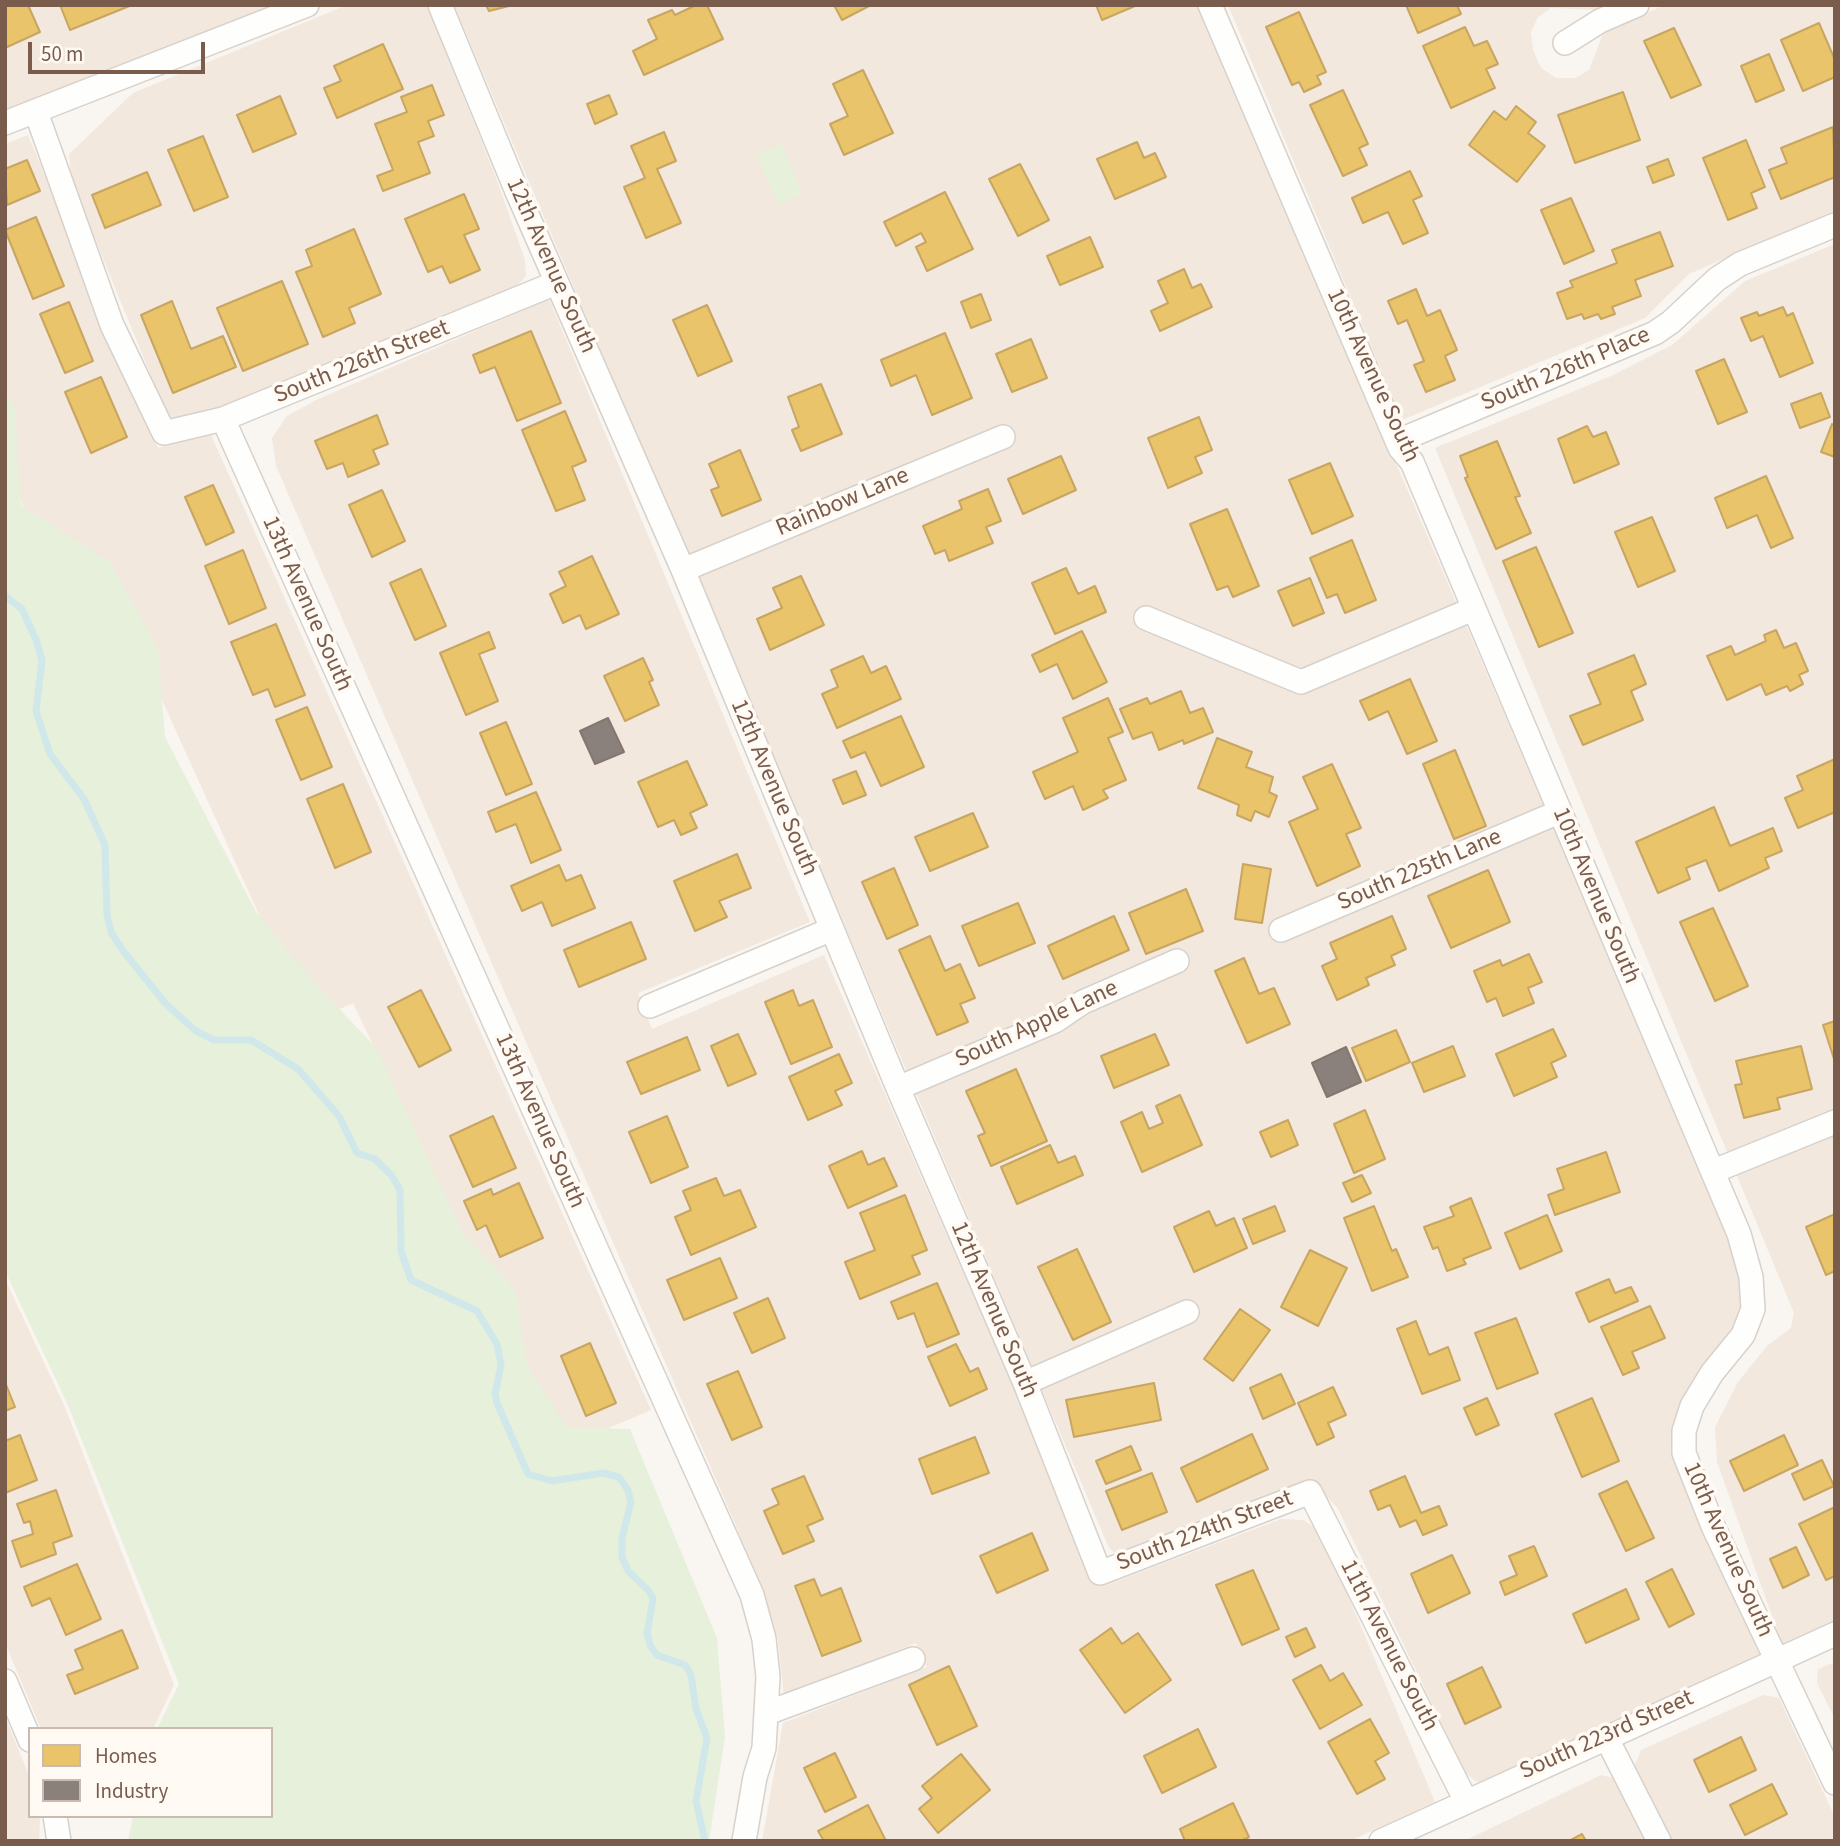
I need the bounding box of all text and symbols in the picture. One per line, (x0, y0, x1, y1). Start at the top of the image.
scale bar (32, 28, 208, 72)
text: 50 m (41, 39, 83, 69)
street label: 12th Avenue South (498, 174, 602, 358)
street label: 10th Avenue South (1319, 284, 1425, 468)
street label: South 226th Street (270, 315, 454, 411)
street label: South 226th Place (1477, 321, 1655, 419)
street label: Rainbow Lane (772, 462, 914, 544)
street label: 13th Avenue South (254, 512, 358, 696)
street label: 12th Avenue South (723, 696, 823, 880)
street label: 10th Avenue South (1545, 804, 1645, 988)
street label: South 225th Lane (1334, 823, 1506, 919)
street label: South Apple Lane (951, 975, 1123, 1075)
street label: 13th Avenue South (487, 1029, 591, 1213)
street label: 12th Avenue South (943, 1218, 1043, 1402)
street label: 10th Avenue South (1675, 1458, 1779, 1642)
street label: South 224th Street (1113, 1485, 1297, 1579)
street label: 11th Avenue South (1332, 1555, 1444, 1737)
street label: South 223rd Street (1516, 1685, 1698, 1787)
legend (28, 1727, 273, 1818)
text: Homes (95, 1741, 157, 1771)
text: Industry (95, 1776, 168, 1806)

